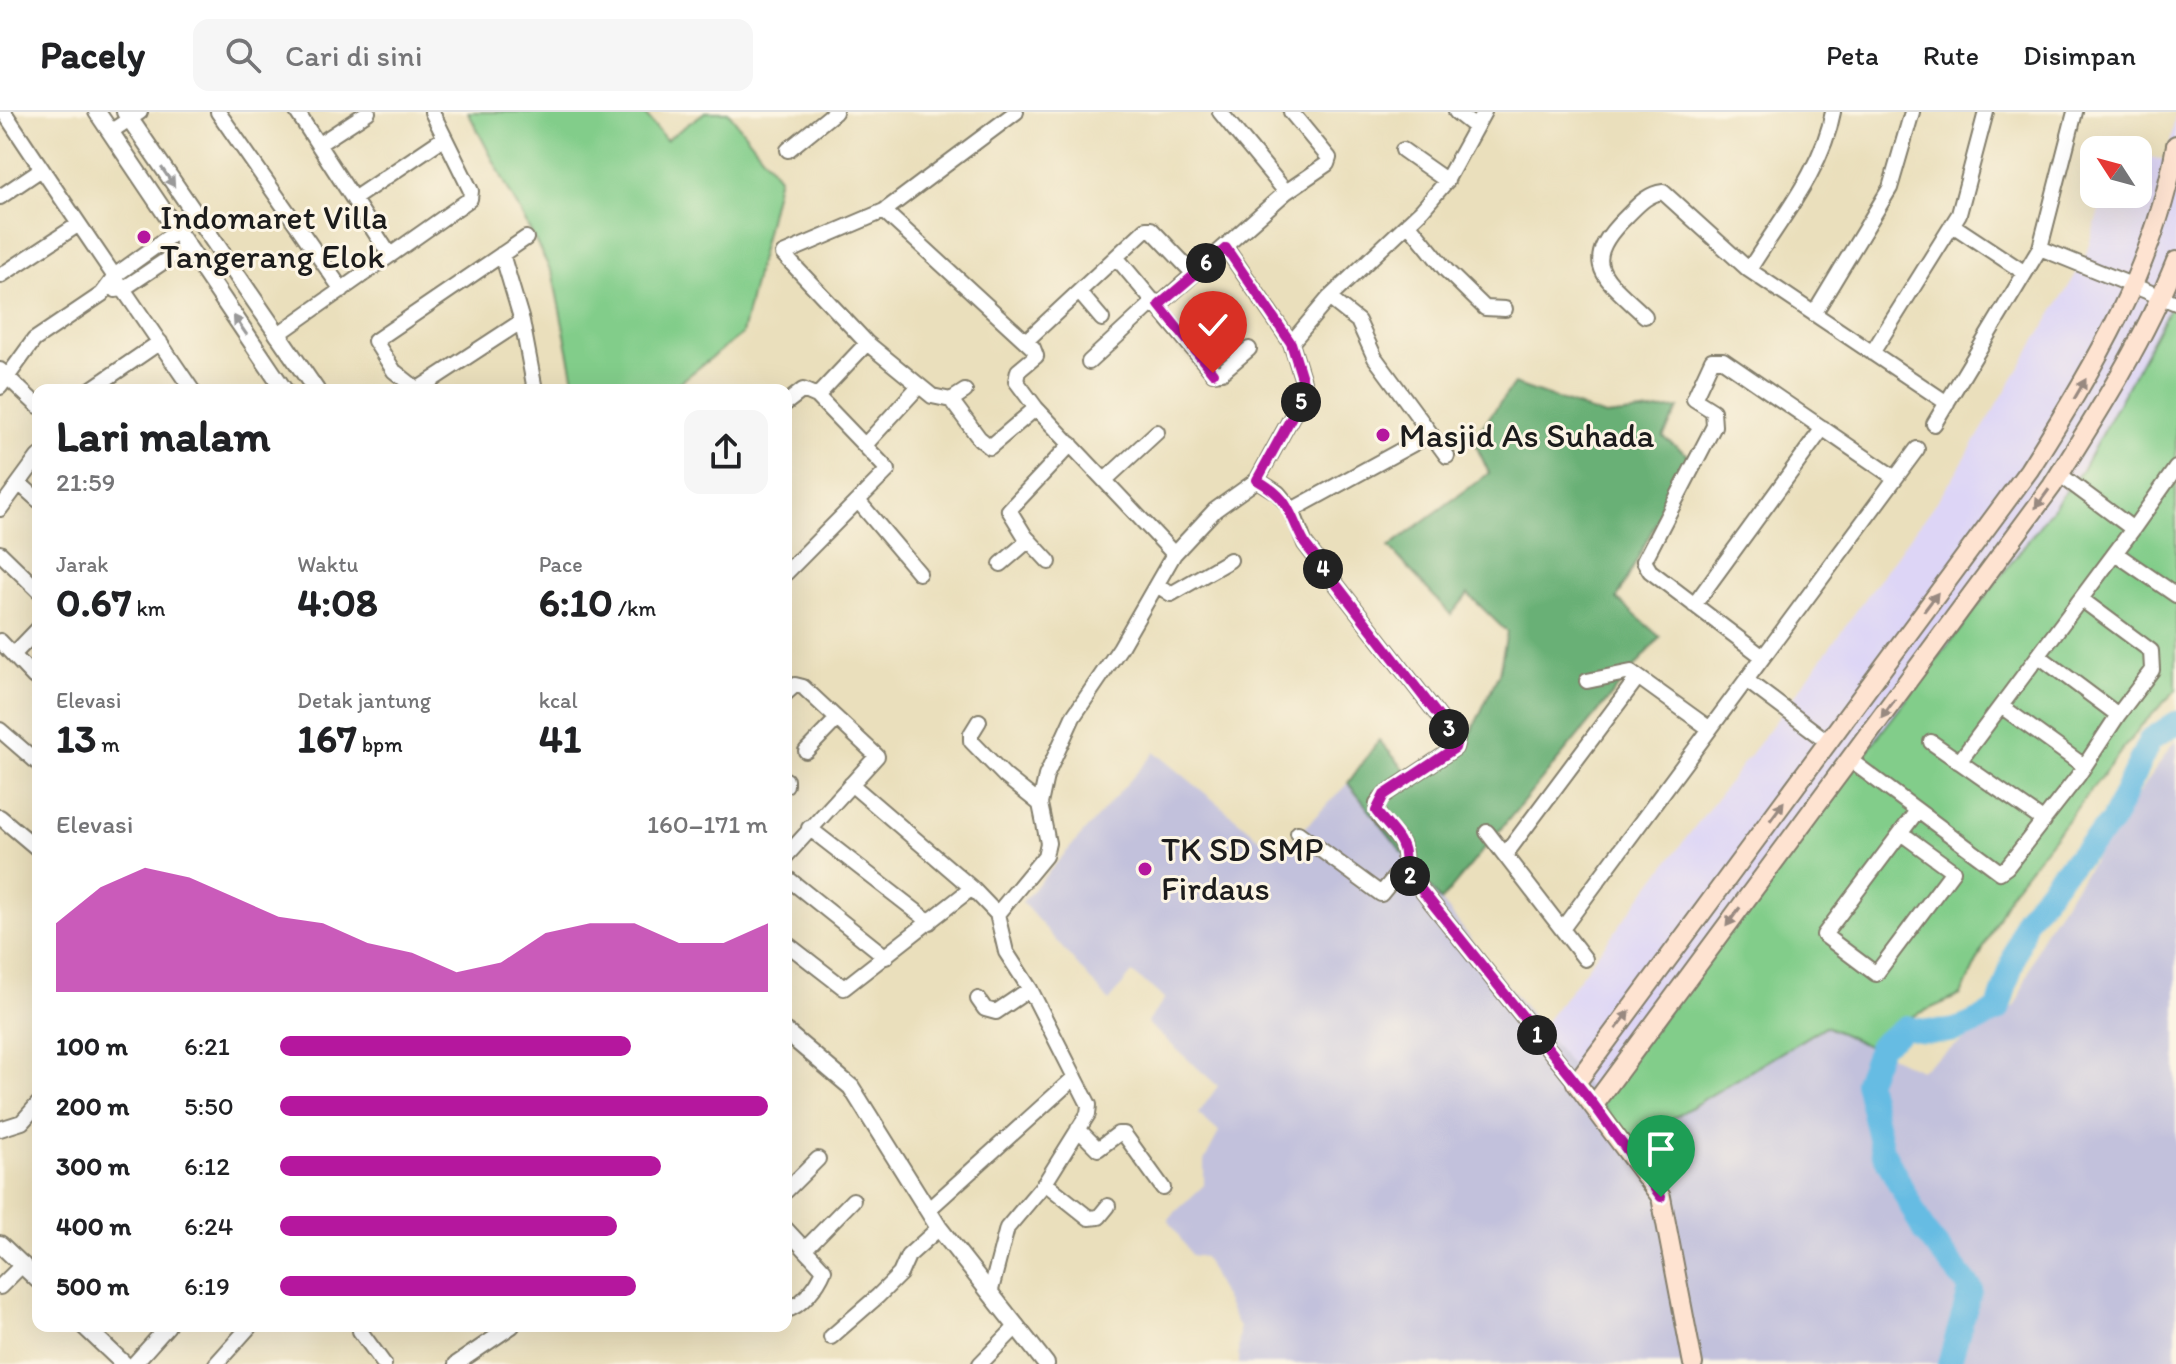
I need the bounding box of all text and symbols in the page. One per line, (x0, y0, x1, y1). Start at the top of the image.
search box (193, 19, 753, 91)
text: Pacely (40, 32, 145, 78)
icon: search (221, 33, 265, 77)
text: Cari di sini (285, 37, 422, 74)
text: Peta (1826, 38, 1879, 72)
text: Rute (1923, 38, 1979, 72)
text: Disimpan (2023, 38, 2136, 72)
north arrow (2080, 136, 2152, 208)
map controls (2080, 136, 2152, 208)
one-way arrow (161, 166, 176, 187)
place label: Indomaret Villa Tangerang Elok (160, 197, 388, 277)
marker: Indomaret Villa Tangerang Elok (135, 228, 153, 246)
pin: 6 (1186, 243, 1226, 283)
text: 6 (1200, 249, 1212, 276)
pin (1179, 291, 1247, 373)
icon: check (1191, 303, 1235, 347)
one-way arrow (233, 315, 248, 336)
one-way arrow (2073, 378, 2087, 400)
pin: 5 (1281, 382, 1321, 422)
text: 5 (1295, 388, 1307, 415)
text: Lari malam (56, 409, 270, 462)
button: share (684, 410, 768, 494)
place label: Masjid As Suhada (1399, 415, 1655, 456)
marker: Masjid As Suhada (1374, 426, 1392, 444)
text: 21:59 (56, 466, 115, 498)
one-way arrow (2034, 488, 2050, 510)
pin: 4 (1303, 549, 1343, 589)
text: Jarak (56, 551, 109, 578)
text: Waktu (297, 551, 358, 578)
text: Pace (539, 551, 583, 578)
text: 4 (1316, 555, 1330, 582)
text: 0.67 (56, 578, 131, 626)
text: 4:08 (297, 578, 378, 626)
text: 6:10 (539, 578, 613, 626)
one-way arrow (1923, 592, 1939, 612)
text: km (131, 595, 166, 622)
text: /km (613, 595, 656, 622)
text: Elevasi (56, 687, 121, 714)
text: Detak jantung (297, 687, 431, 714)
text: kcal (539, 687, 578, 714)
one-way arrow (1881, 698, 1896, 719)
pin: 3 (1429, 709, 1469, 749)
text: 13 (56, 714, 96, 762)
text: 167 (297, 714, 357, 762)
text: 41 (539, 714, 581, 762)
text: 3 (1443, 715, 1455, 742)
text: m (96, 731, 120, 758)
text: bpm (357, 731, 403, 758)
one-way arrow (1769, 800, 1785, 822)
text: Elevasi (56, 808, 133, 840)
text: 160–171 m (647, 808, 768, 840)
place label: TK SD SMP Firdaus (1161, 829, 1323, 909)
pin: 2 (1390, 856, 1430, 896)
marker: TK SD SMP Firdaus (1136, 860, 1154, 878)
text: 2 (1404, 862, 1416, 889)
one-way arrow (1725, 907, 1741, 927)
one-way arrow (1615, 1010, 1630, 1031)
pin: 1 (1517, 1015, 1557, 1055)
text: 1 (1532, 1021, 1542, 1048)
text: 100 m (56, 1030, 128, 1062)
text: 6:21 (184, 1030, 230, 1062)
text: 200 m (56, 1090, 129, 1122)
text: 5:50 (184, 1090, 234, 1122)
pin (1627, 1115, 1695, 1197)
icon: arrive (1639, 1127, 1683, 1171)
text: 300 m (56, 1150, 130, 1182)
text: 6:12 (184, 1150, 230, 1182)
text: 400 m (56, 1210, 131, 1242)
text: 6:24 (184, 1210, 233, 1242)
text: 500 m (56, 1270, 129, 1302)
text: 6:19 (184, 1270, 230, 1302)

